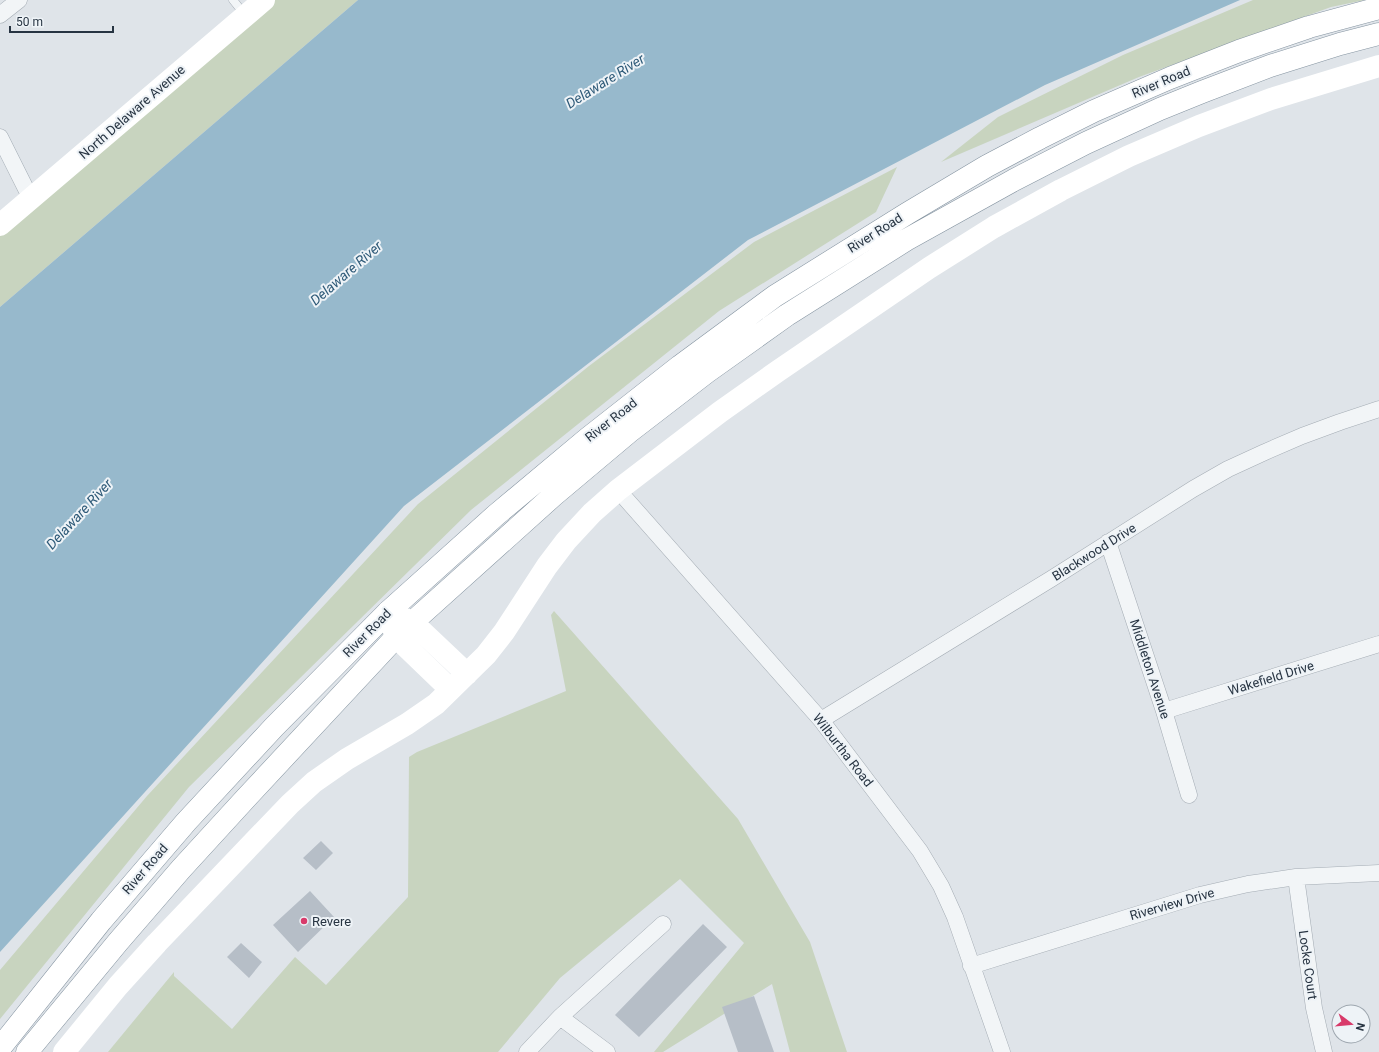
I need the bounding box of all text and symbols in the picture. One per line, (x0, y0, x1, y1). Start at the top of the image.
scale bar (10, 8, 113, 34)
text: 50 m (16, 15, 43, 29)
water label: Delaware River (563, 50, 648, 111)
street label: North Delaware Avenue (76, 62, 188, 162)
street label: River Road (1130, 63, 1192, 101)
street label: River Road (845, 210, 905, 256)
water label: Delaware River (307, 237, 385, 308)
street label: River Road (582, 395, 640, 445)
water label: Delaware River (43, 476, 116, 552)
street label: Blackwood Drive (1049, 520, 1139, 584)
street label: River Road (340, 606, 394, 660)
street label: Middleton Avenue (1127, 617, 1173, 721)
street label: Wakefield Drive (1226, 658, 1316, 698)
street label: Wilburtha Road (810, 710, 876, 790)
street label: River Road (119, 841, 171, 897)
street label: Riverview Drive (1128, 885, 1216, 923)
place label: Revere (312, 914, 351, 929)
marker: Revere (299, 916, 309, 926)
street label: Locke Court (1296, 929, 1320, 1001)
north arrow (1331, 1004, 1371, 1044)
text: N (1353, 1021, 1367, 1032)

